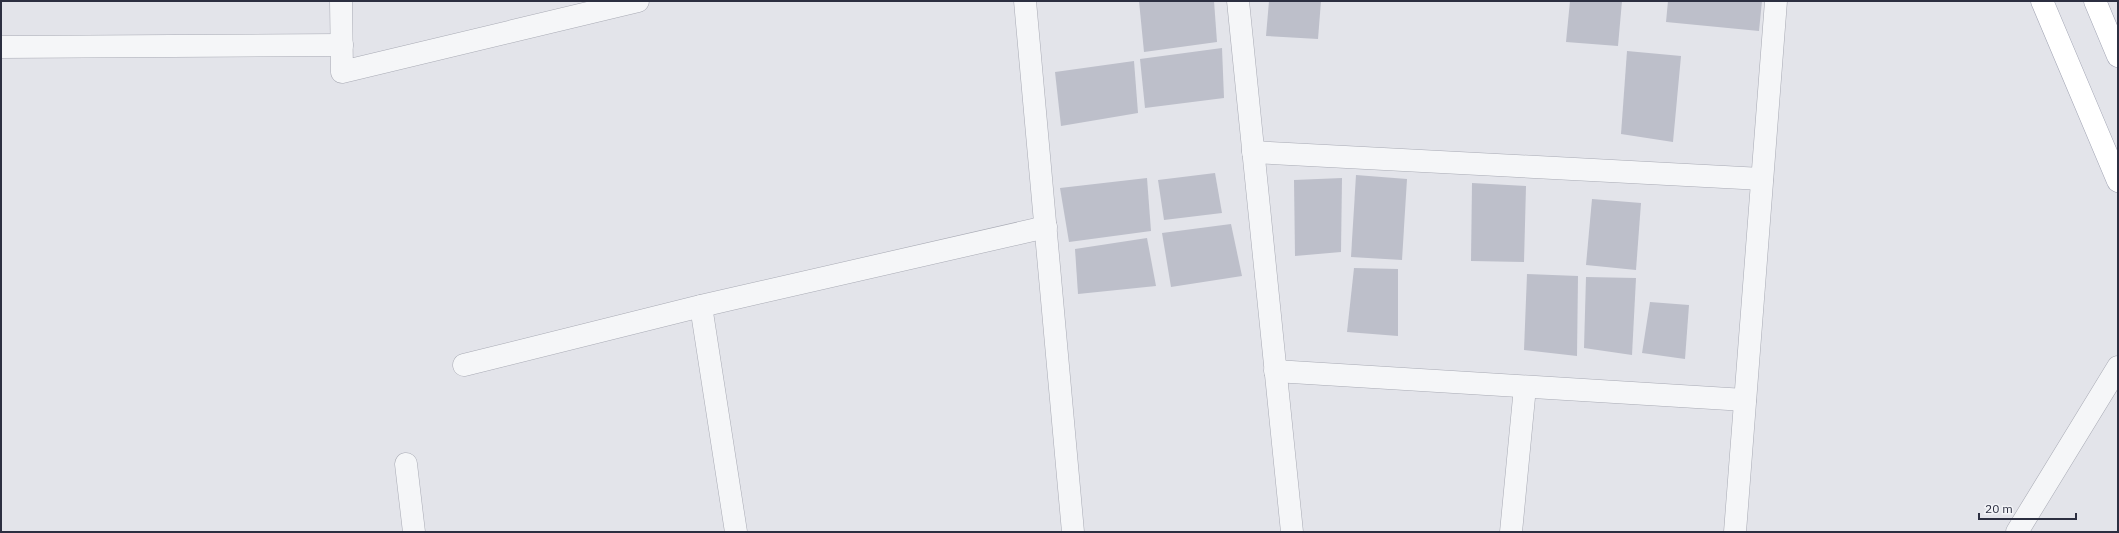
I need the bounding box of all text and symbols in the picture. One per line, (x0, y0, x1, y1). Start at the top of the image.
scale bar (1979, 495, 2076, 521)
text: 20 m (1985, 501, 2013, 516)

